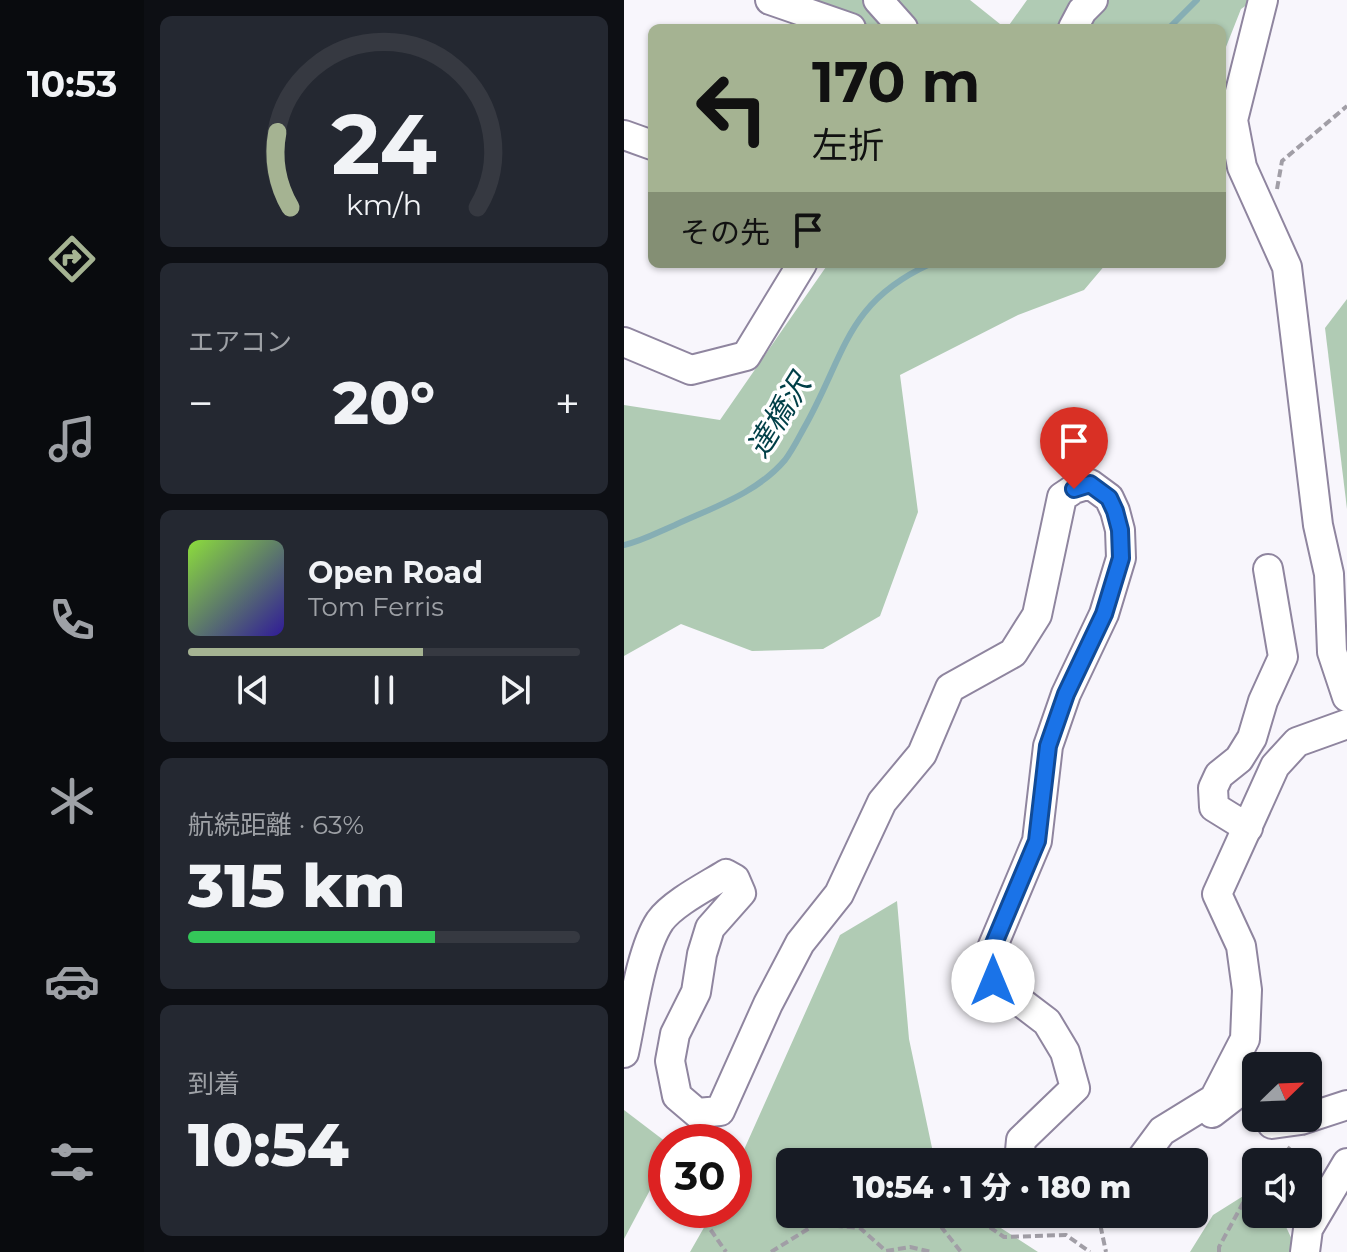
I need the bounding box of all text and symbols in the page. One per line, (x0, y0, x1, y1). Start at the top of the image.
text: 170 m (812, 48, 980, 116)
icon: left (680, 56, 784, 160)
text: 10:53 (27, 62, 117, 106)
text: 24 (331, 92, 437, 194)
text: 左折 (812, 123, 884, 167)
text: km/h (346, 187, 422, 222)
icon: arrive (786, 208, 830, 252)
text: その先 (680, 214, 770, 251)
icon: directions (44, 231, 100, 287)
text: エアコン (188, 326, 292, 358)
water label: 達橋沢 (739, 364, 820, 464)
text: 20° (333, 366, 435, 439)
text: − (188, 376, 213, 430)
text: + (555, 376, 580, 430)
pin (1040, 407, 1108, 489)
icon: music (44, 411, 100, 467)
icon: arrive (1052, 419, 1096, 463)
text: Open Road (308, 554, 483, 591)
text: Tom Ferris (308, 591, 444, 623)
icon: phone (44, 592, 100, 648)
icon: previous (231, 668, 275, 712)
icon: pause (362, 668, 406, 712)
icon: next (493, 668, 537, 712)
icon: climate (44, 773, 100, 829)
text: 航続距離 · 63% (188, 809, 364, 841)
text: 315 km (188, 849, 406, 922)
position arrow (951, 939, 1035, 1023)
icon: car (44, 953, 100, 1009)
north arrow (1242, 1052, 1322, 1132)
map controls (1242, 1052, 1322, 1228)
text: 到着 (188, 1068, 240, 1100)
text: 10:54 (188, 1108, 349, 1181)
speed limit sign: 30 (648, 1124, 752, 1228)
icon: filters (44, 1134, 100, 1190)
button: sound (1242, 1148, 1322, 1228)
text: 10:54 · 1 分 · 180 m (853, 1169, 1131, 1206)

